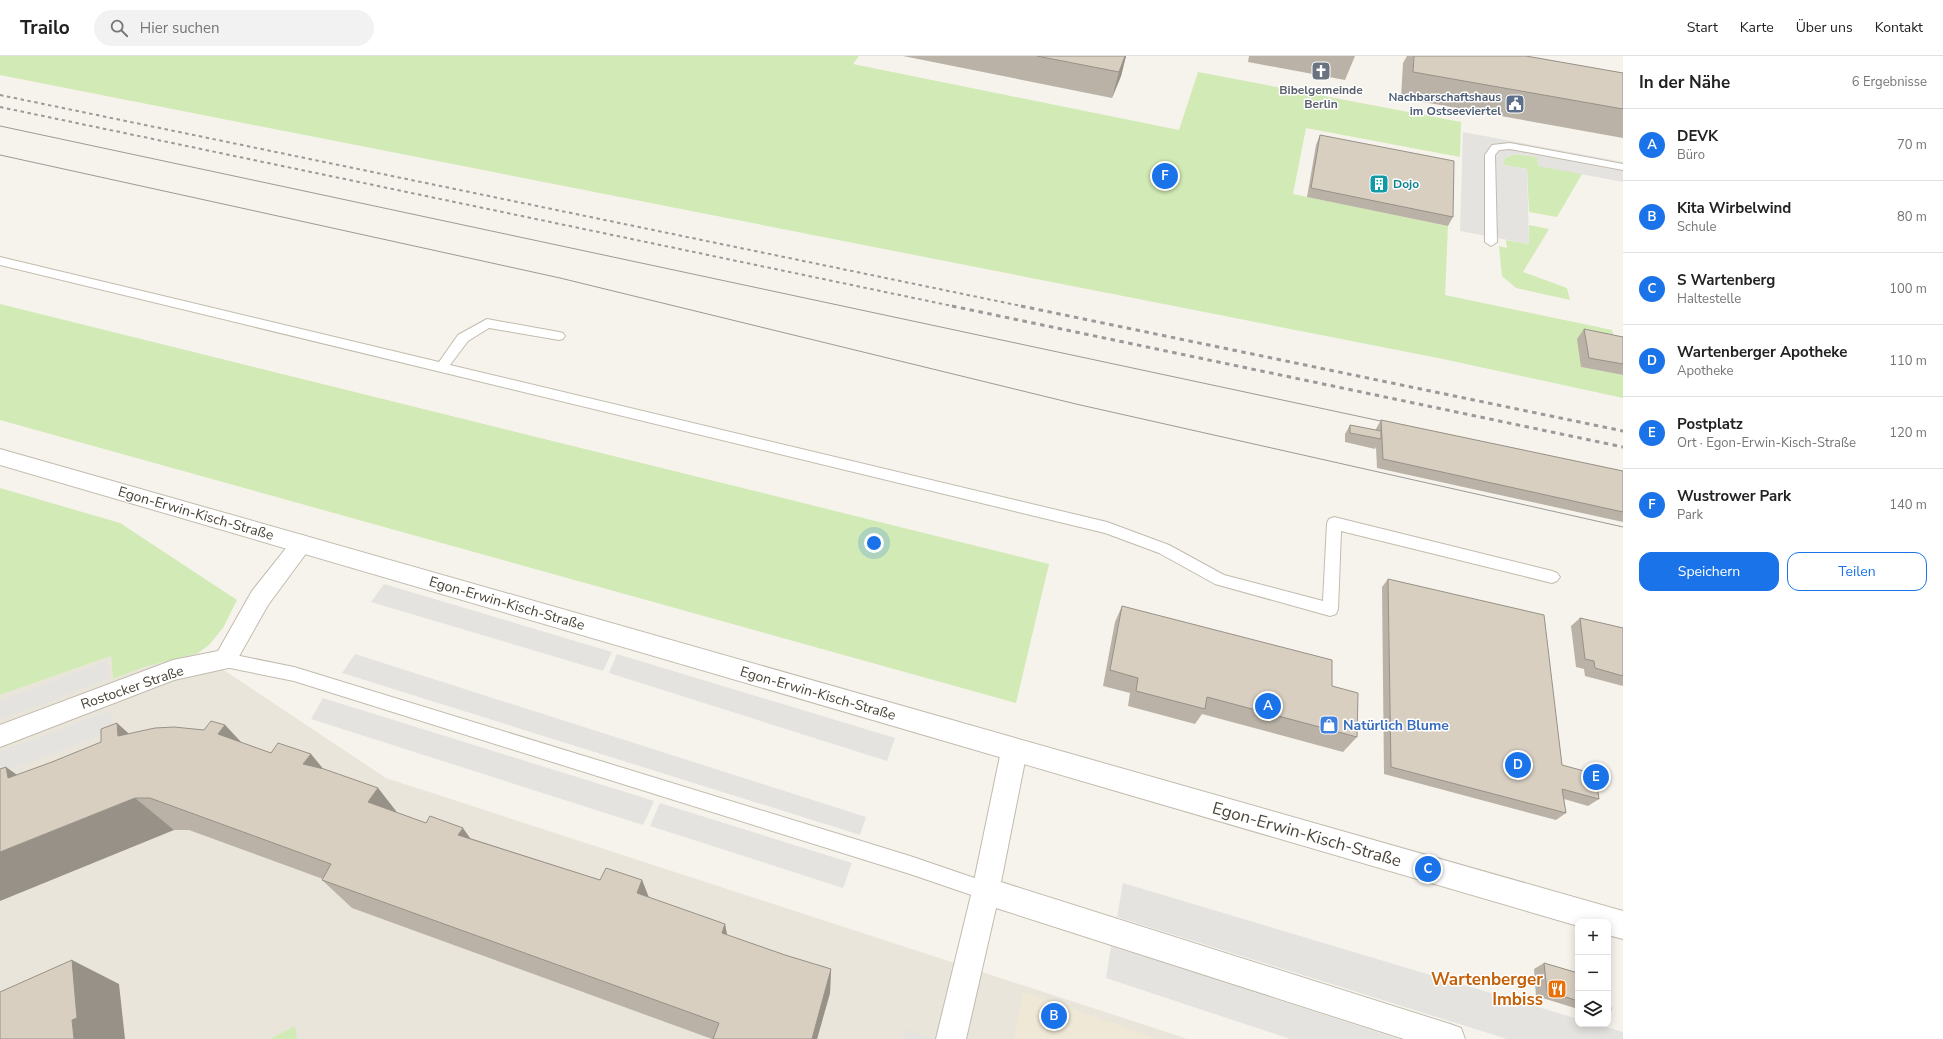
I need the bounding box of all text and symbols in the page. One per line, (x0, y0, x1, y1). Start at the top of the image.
search box (94, 10, 374, 46)
text: Trailo (20, 15, 70, 41)
icon: search (108, 17, 130, 39)
text: Hier suchen (140, 18, 220, 38)
text: Start (1687, 18, 1718, 37)
text: Karte (1740, 18, 1774, 37)
text: Über uns (1796, 18, 1853, 37)
text: Kontakt (1875, 18, 1923, 37)
church icon: Bibelgemeinde Berlin (1310, 60, 1332, 82)
text: In der Nähe (1639, 71, 1730, 94)
text: 6 Ergebnisse (1852, 73, 1927, 91)
place label: Bibelgemeinde Berlin (1279, 82, 1363, 112)
place label: Nachbarschaftshaus im Ostseeviertel (1388, 89, 1501, 119)
public building icon: Nachbarschaftshaus im Ostseeviertel (1504, 93, 1526, 115)
text: DEVK (1677, 126, 1718, 146)
text: A (1647, 136, 1657, 154)
text: 70 m (1897, 136, 1927, 154)
text: Büro (1677, 146, 1705, 164)
pin: F (1152, 161, 1178, 191)
building icon: Dojo (1368, 173, 1390, 195)
place label: Dojo (1393, 176, 1419, 192)
text: Kita Wirbelwind (1677, 198, 1791, 218)
text: B (1648, 208, 1656, 226)
text: 80 m (1897, 208, 1927, 226)
text: Schule (1677, 218, 1716, 236)
text: S Wartenberg (1677, 270, 1775, 290)
text: C (1648, 280, 1656, 298)
text: 100 m (1889, 280, 1927, 298)
text: Haltestelle (1677, 290, 1741, 308)
text: Wartenberger Apotheke (1677, 342, 1847, 362)
text: D (1647, 352, 1657, 370)
text: 110 m (1889, 352, 1927, 370)
text: Apotheke (1677, 362, 1733, 380)
text: Postplatz (1677, 414, 1743, 434)
text: E (1648, 424, 1656, 442)
text: 120 m (1889, 424, 1927, 442)
text: Ort · Egon-Erwin-Kisch-Straße (1677, 434, 1856, 452)
street label: Egon-Erwin-Kisch-Straße (116, 482, 276, 545)
text: Wustrower Park (1677, 486, 1791, 506)
text: F (1648, 496, 1656, 514)
text: 140 m (1889, 496, 1927, 514)
text: Park (1677, 506, 1703, 524)
your location (864, 533, 884, 553)
button: Speichern (1639, 552, 1779, 591)
button: Teilen (1787, 552, 1927, 591)
street label: Egon-Erwin-Kisch-Straße (427, 572, 587, 635)
street label: Rostocker Straße (78, 661, 186, 714)
street label: Egon-Erwin-Kisch-Straße (738, 662, 898, 725)
pin: A (1255, 691, 1281, 721)
shop icon: Natürlich Blume (1318, 714, 1340, 736)
place label: Natürlich Blume (1343, 716, 1449, 735)
pin: D (1505, 750, 1531, 780)
pin: E (1583, 762, 1609, 792)
street label: Egon-Erwin-Kisch-Straße (1210, 796, 1404, 873)
pin: C (1415, 854, 1441, 884)
map controls (1575, 919, 1611, 1027)
button: + (1575, 919, 1611, 955)
button: − (1575, 955, 1611, 991)
place label: Wartenberger Imbiss (1431, 968, 1543, 1011)
restaurant icon: Wartenberger Imbiss (1546, 978, 1568, 1000)
button: layers (1575, 991, 1611, 1027)
pin: B (1041, 1001, 1067, 1031)

